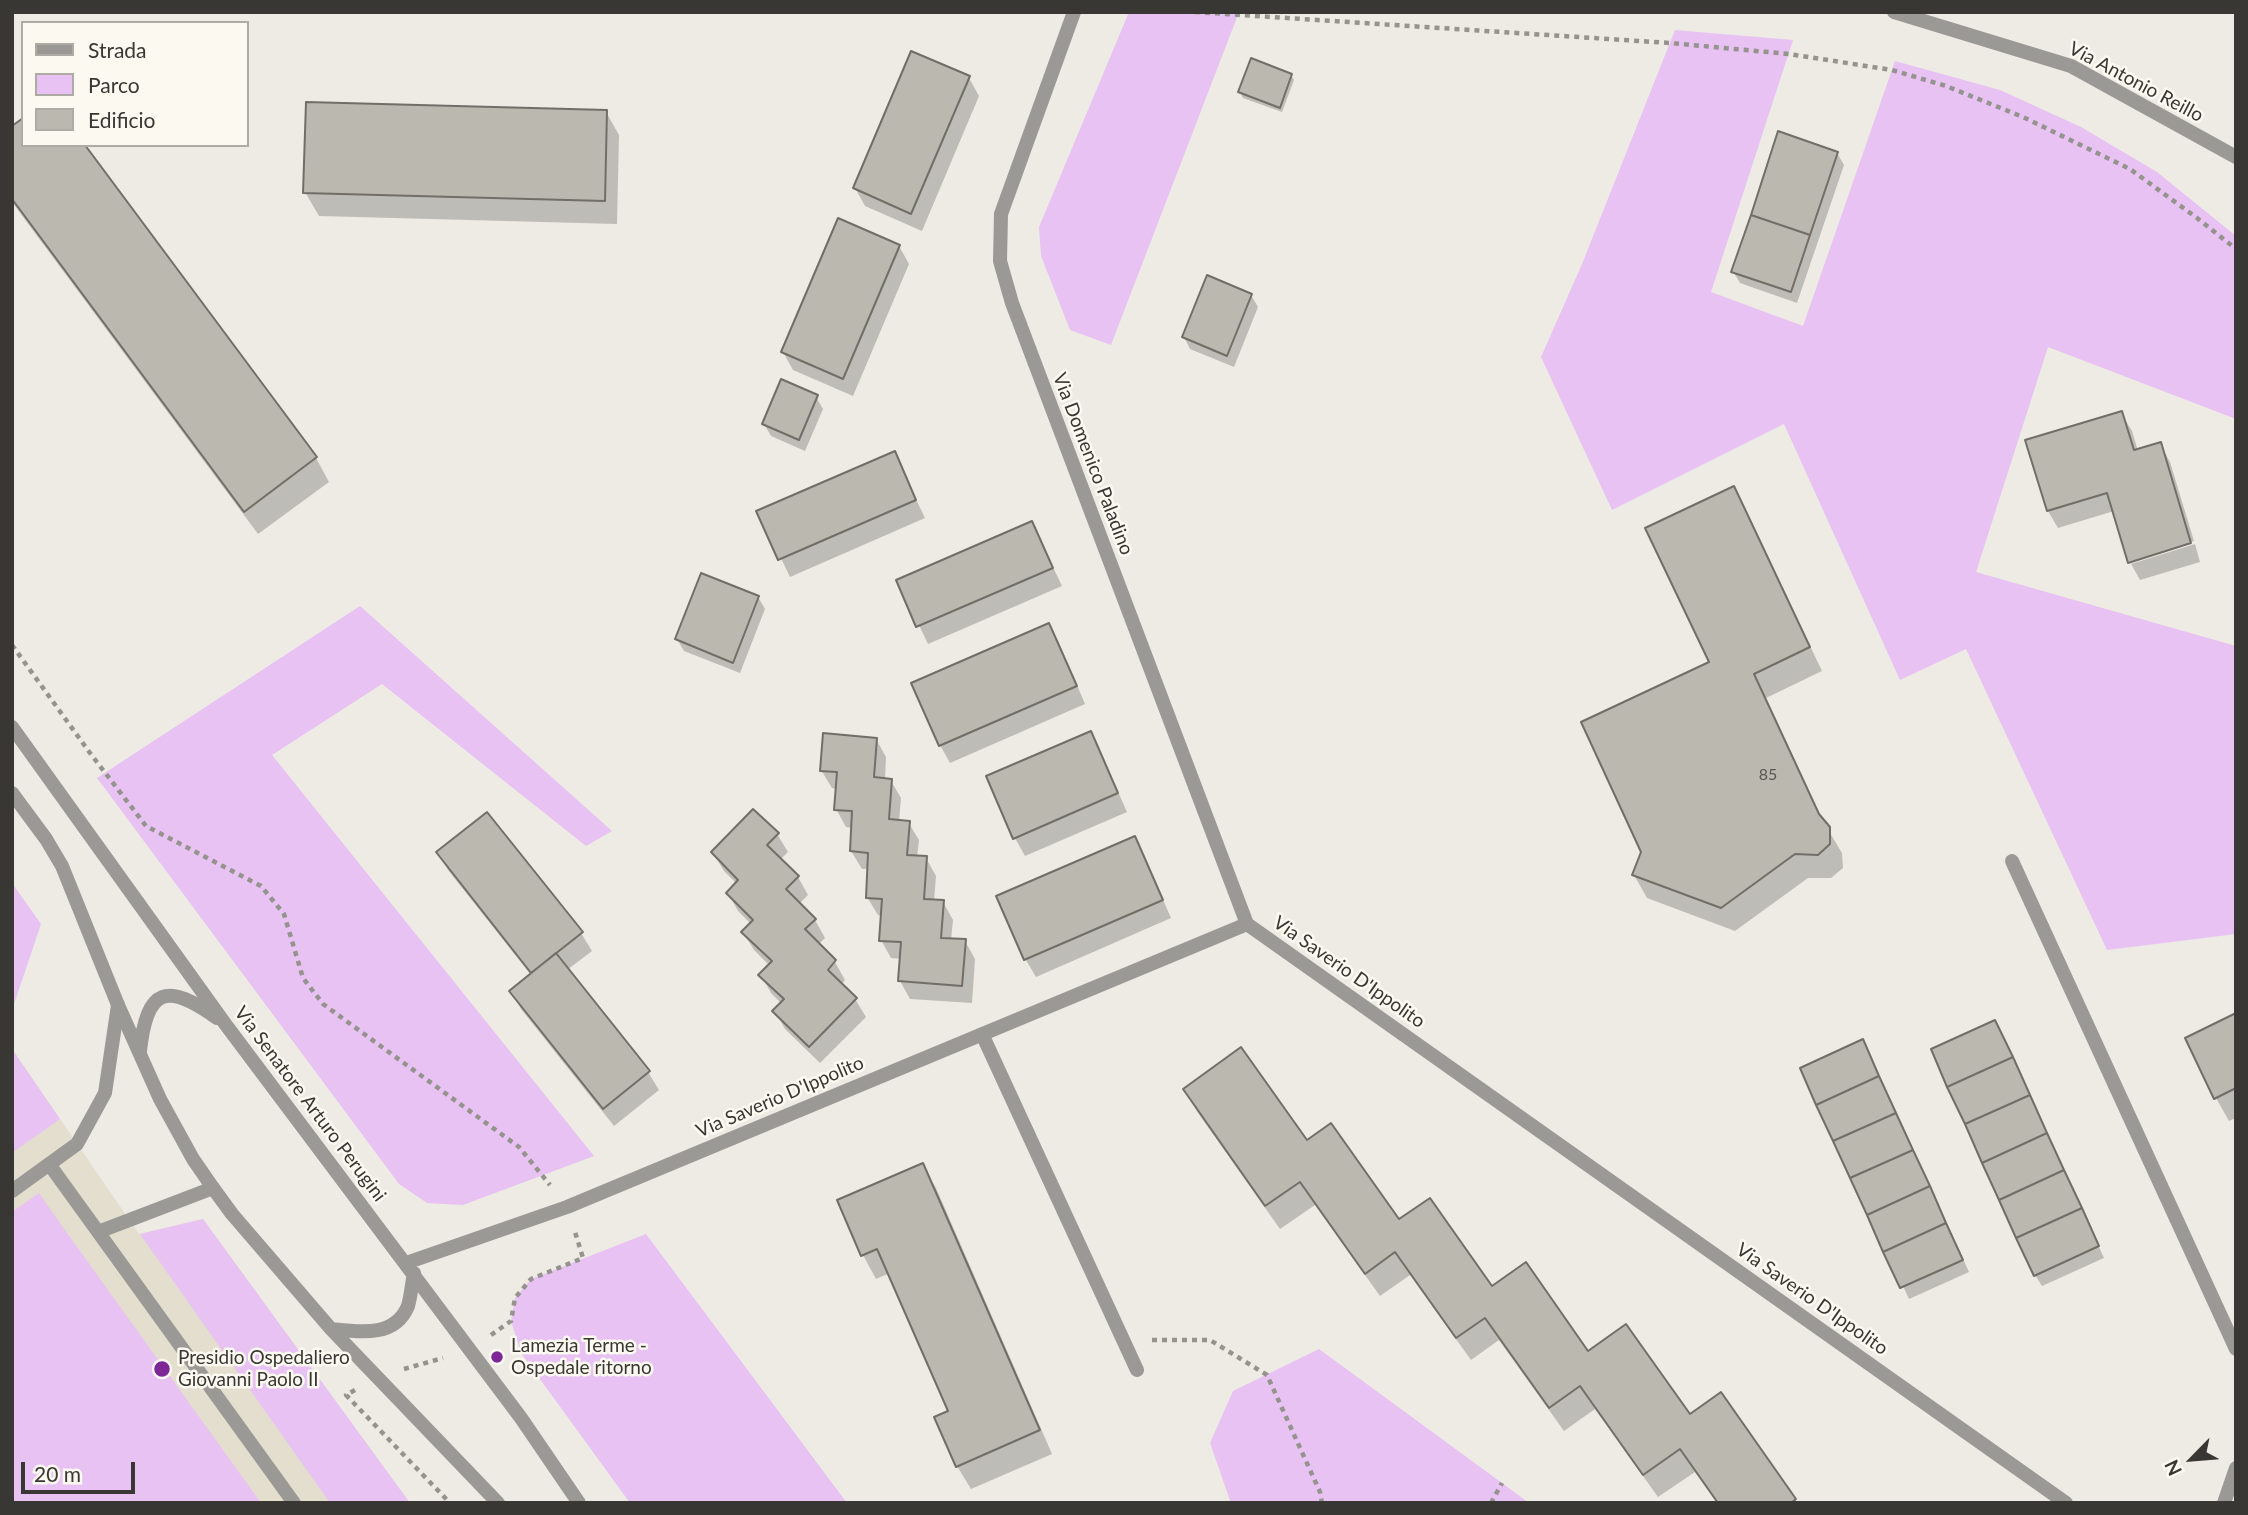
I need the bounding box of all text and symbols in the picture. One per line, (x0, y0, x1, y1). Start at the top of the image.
legend (21, 21, 248, 147)
text: Strada (88, 37, 147, 62)
street label: Via Antonio Reillo (2065, 37, 2207, 127)
text: Parco (88, 72, 140, 97)
text: Edificio (88, 107, 155, 132)
street label: Via Domenico Paladino (1048, 370, 1138, 558)
house number: 85 (1759, 765, 1777, 785)
street label: Via Saverio D'Ippolito (1269, 911, 1429, 1033)
street label: Via Senatore Arturo Perugini (229, 1002, 391, 1206)
street label: Via Saverio D'Ippolito (693, 1051, 867, 1143)
street label: Via Saverio D'Ippolito (1732, 1238, 1892, 1360)
place label: Lamezia Terme - Ospedale ritorno (511, 1335, 652, 1379)
place label: Presidio Ospedaliero Giovanni Paolo II (178, 1347, 350, 1391)
marker: Lamezia Terme - Ospedale ritorno (489, 1349, 505, 1365)
marker: Presidio Ospedaliero Giovanni Paolo II (152, 1359, 172, 1379)
north arrow (2157, 1424, 2227, 1494)
scale bar (24, 1448, 138, 1492)
text: N (2159, 1457, 2186, 1480)
text: 20 m (34, 1461, 81, 1486)

